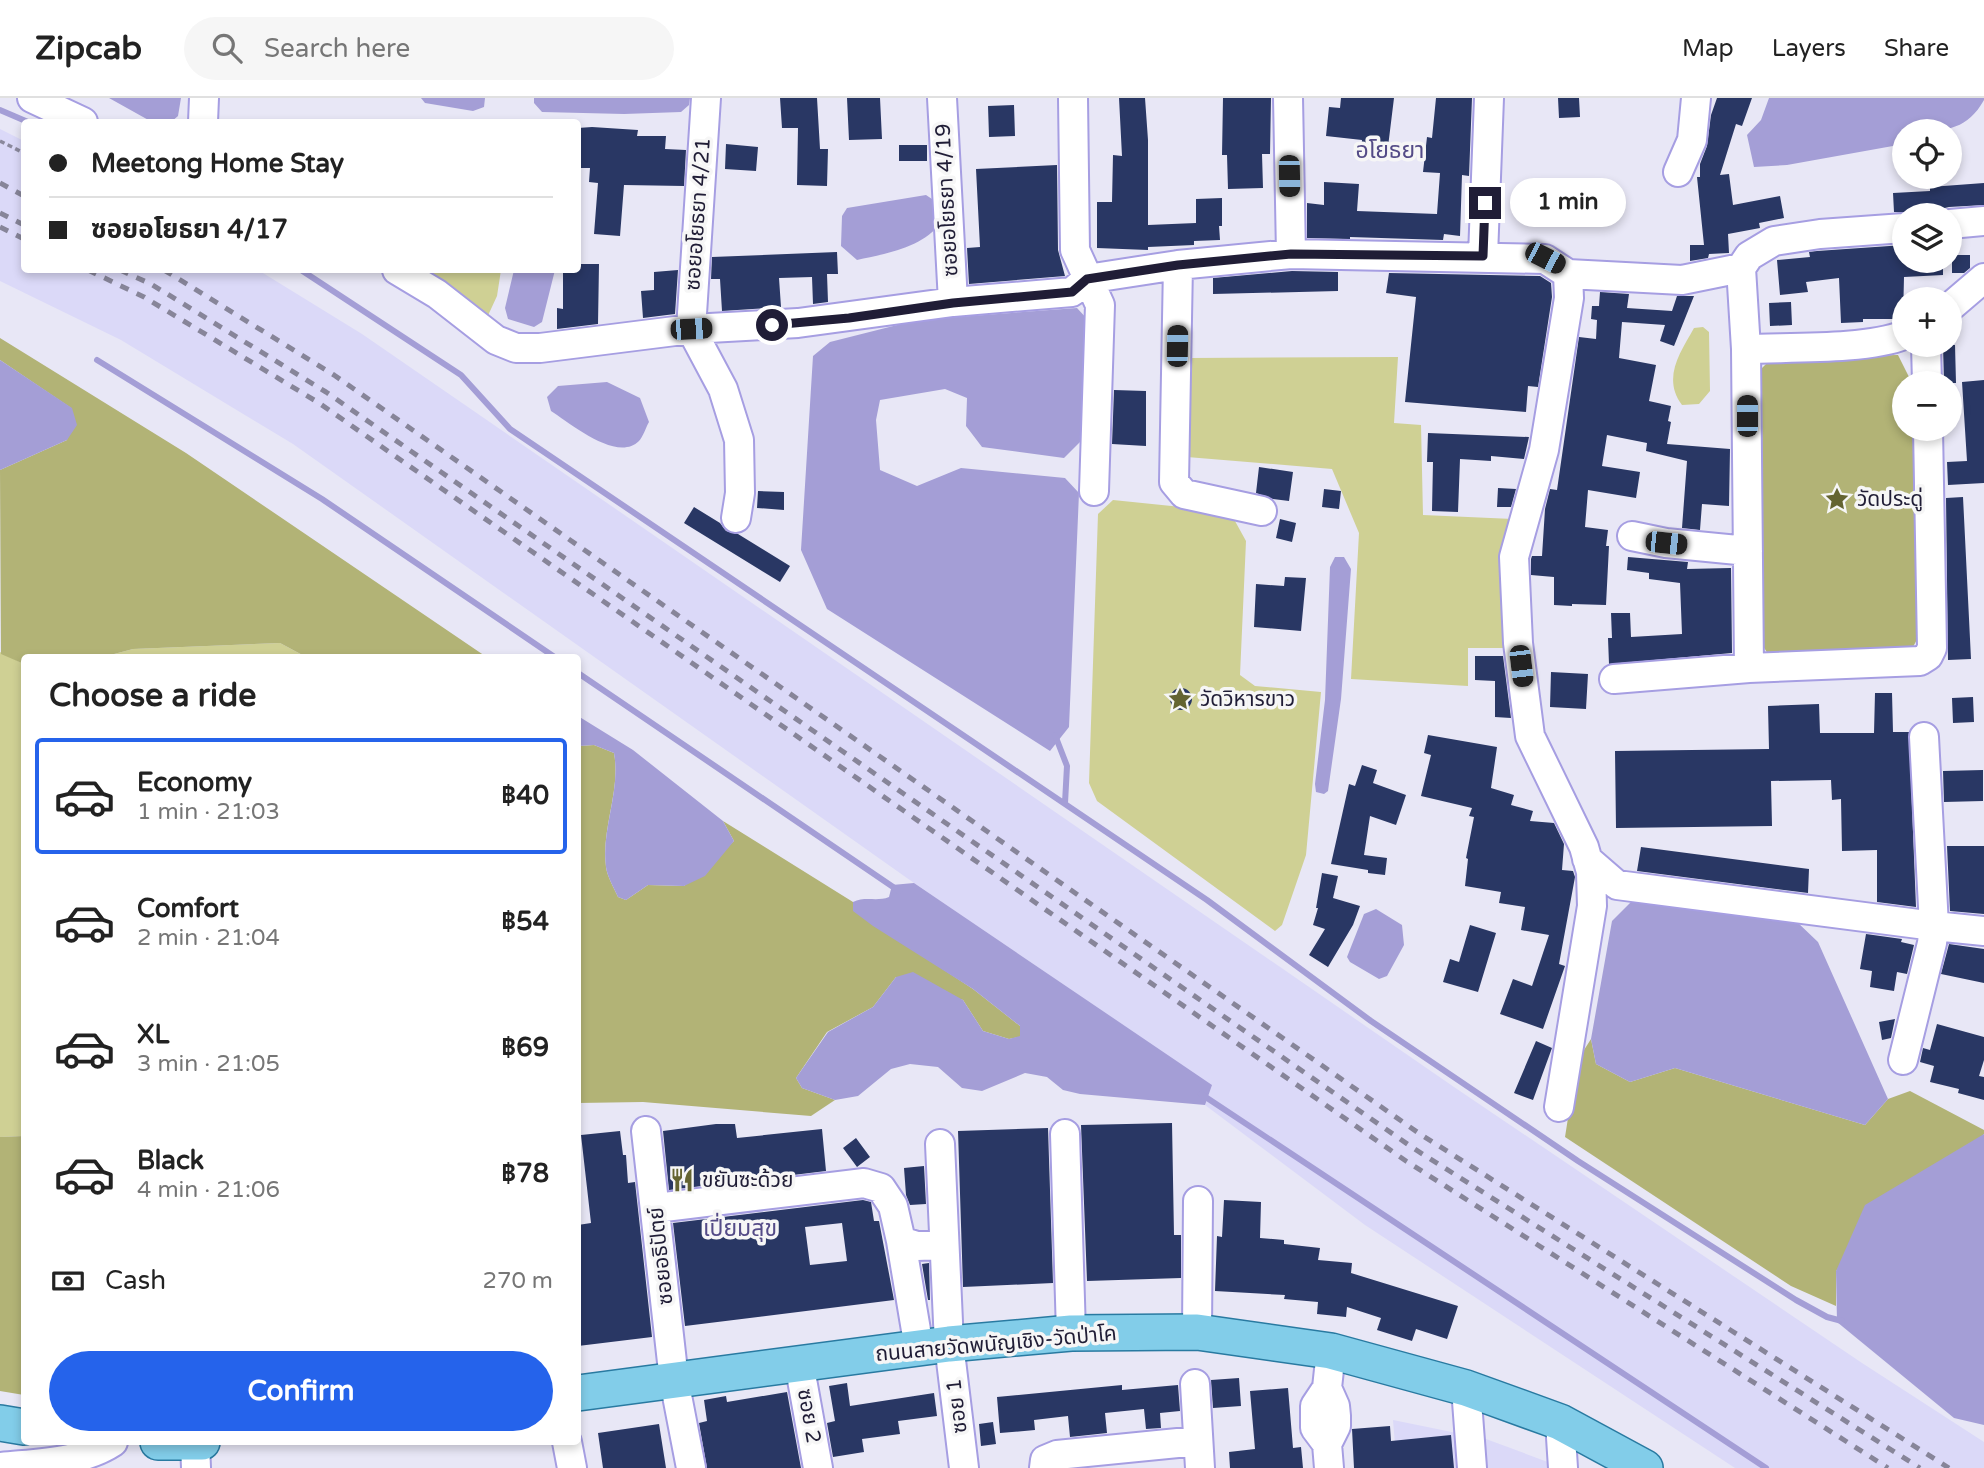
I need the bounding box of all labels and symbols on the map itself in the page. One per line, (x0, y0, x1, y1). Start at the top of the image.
street label: ซอยอโยธยา 4/19 (931, 123, 963, 277)
street label: ซอยอโยธยา 4/21 (680, 137, 716, 291)
district label: อโยธยา (1356, 137, 1424, 165)
car (1279, 155, 1300, 197)
callout: 1 min (1510, 178, 1625, 228)
route end (1469, 187, 1501, 219)
car (1522, 239, 1569, 277)
route start (756, 309, 788, 341)
car (670, 317, 713, 341)
car (1167, 325, 1188, 367)
car (1737, 395, 1758, 437)
place icon: วัดประดู่ (1823, 485, 1851, 513)
place label: วัดประดู่ (1857, 487, 1923, 512)
car (1645, 530, 1688, 556)
car (1509, 644, 1534, 688)
place icon: วัดวิหารขาว (1166, 685, 1194, 713)
place label: วัดวิหารขาว (1200, 687, 1295, 712)
restaurant icon: ขยันซะด้วย (668, 1166, 696, 1194)
place label: ขยันซะด้วย (702, 1168, 793, 1193)
street label: ซอยอธิปัตย์ (643, 1206, 679, 1306)
district label: เปี่ยมสุข (703, 1212, 777, 1243)
street label: ถนนสายวัดพนัญเชิง-วัดป่าโค (874, 1321, 1118, 1367)
street label: ซอย 1 (941, 1377, 973, 1435)
street label: ซอย 2 (792, 1387, 826, 1445)

